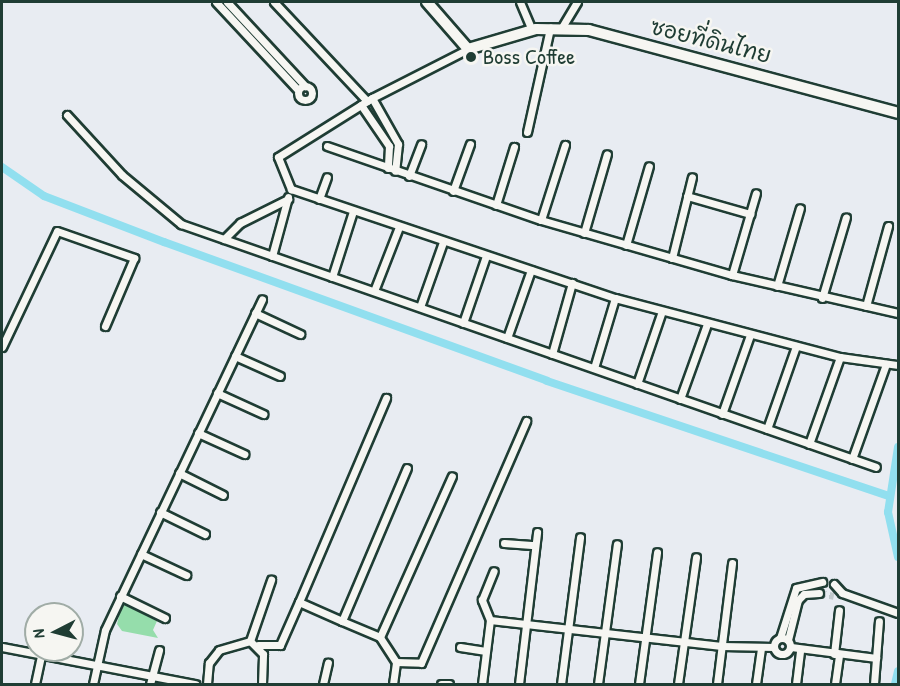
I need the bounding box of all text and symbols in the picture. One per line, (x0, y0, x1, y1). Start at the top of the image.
street label: ซอยที่ดินไทย (648, 13, 774, 69)
place label: Boss Coffee (483, 44, 575, 70)
marker: Boss Coffee (464, 50, 478, 64)
north arrow (24, 602, 84, 662)
text: N (27, 628, 49, 639)

